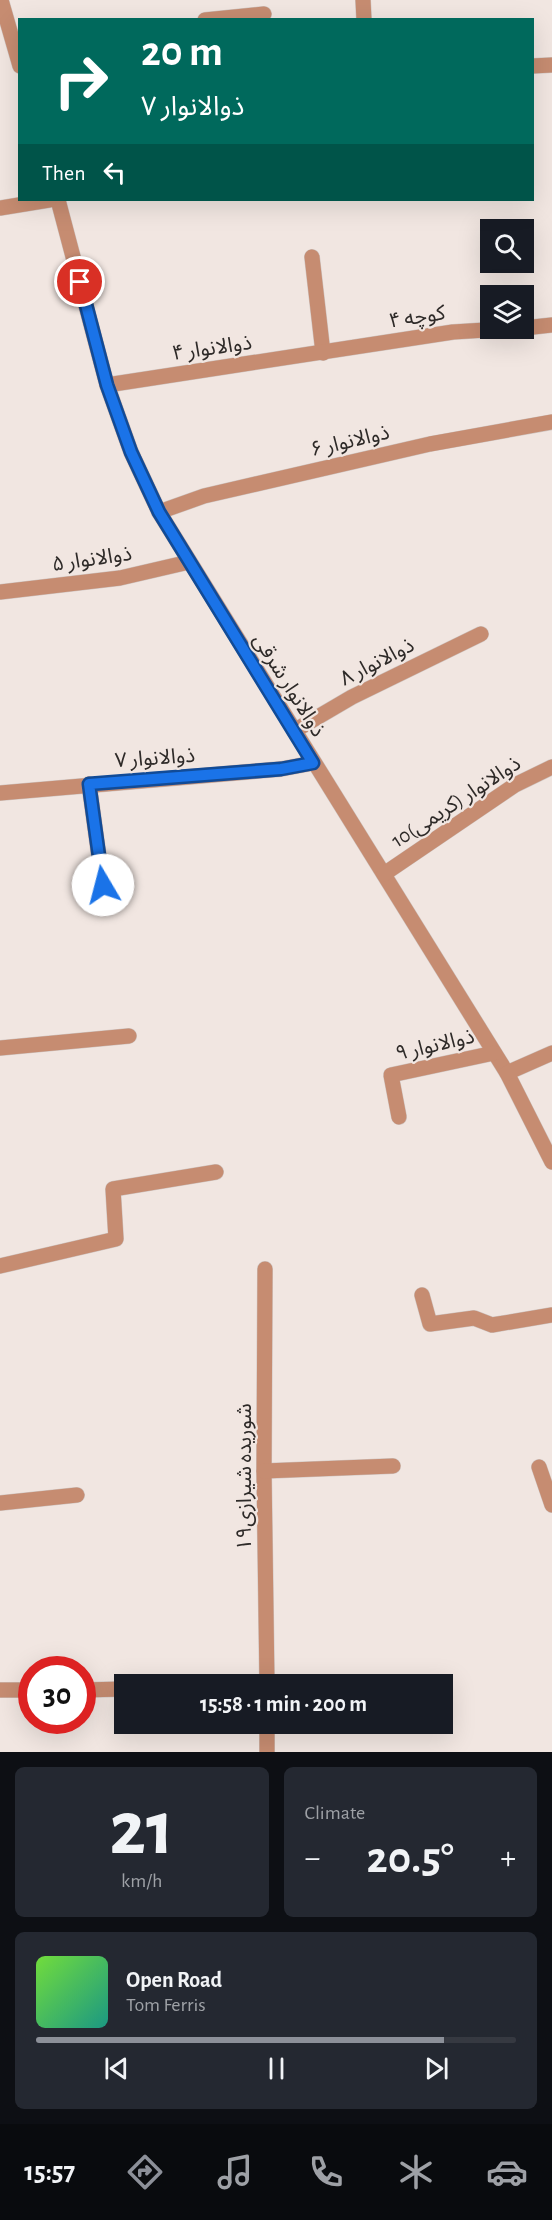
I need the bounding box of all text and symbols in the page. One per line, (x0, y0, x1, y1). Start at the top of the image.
text: 20 m (141, 31, 223, 73)
icon: right (42, 42, 120, 120)
text: ذوالانوار ۷ (141, 93, 244, 120)
icon: left (98, 156, 131, 189)
text: Then (42, 162, 86, 184)
map controls (480, 219, 534, 339)
button: search (480, 219, 534, 273)
pin (54, 256, 105, 307)
icon: arrive (63, 265, 96, 298)
button: layers (480, 285, 534, 339)
street label: کوچه ۴ (387, 302, 447, 334)
street label: ذوالانوار ۴ (171, 332, 253, 365)
street label: ذوالانوار ۶ (308, 422, 392, 461)
street label: ذوالانوار ۵ (51, 543, 133, 576)
street label: ذوالانوار شرقی (248, 630, 329, 741)
street label: ذوالانوار ۸ (336, 634, 418, 690)
street label: ذوالانوار ۷ (114, 745, 196, 772)
street label: 10ذوالانوار (کریمی) (388, 753, 525, 852)
position arrow (71, 853, 135, 917)
street label: ذوالانوار ۹ (393, 1026, 477, 1065)
street label: شوریده شیرازی۱۹ (234, 1403, 256, 1551)
speed limit sign: 30 (18, 1656, 96, 1734)
text: 15:58 · 1 min · 200 m (200, 1693, 367, 1715)
text: 21 (109, 1791, 174, 1869)
text: Climate (305, 1803, 365, 1823)
text: 20.5° (366, 1836, 454, 1881)
text: − (305, 1842, 320, 1875)
text: + (500, 1842, 516, 1875)
text: km/h (121, 1871, 162, 1891)
text: Open Road (126, 1969, 222, 1991)
text: Tom Ferris (126, 1995, 206, 2015)
icon: previous (100, 2052, 133, 2085)
icon: pause (260, 2052, 293, 2085)
icon: next (420, 2052, 453, 2085)
icon: directions (124, 2151, 166, 2193)
icon: music (214, 2151, 256, 2193)
icon: phone (305, 2151, 347, 2193)
icon: climate (395, 2151, 437, 2193)
icon: car (486, 2151, 528, 2193)
text: 15:57 (24, 2158, 75, 2185)

